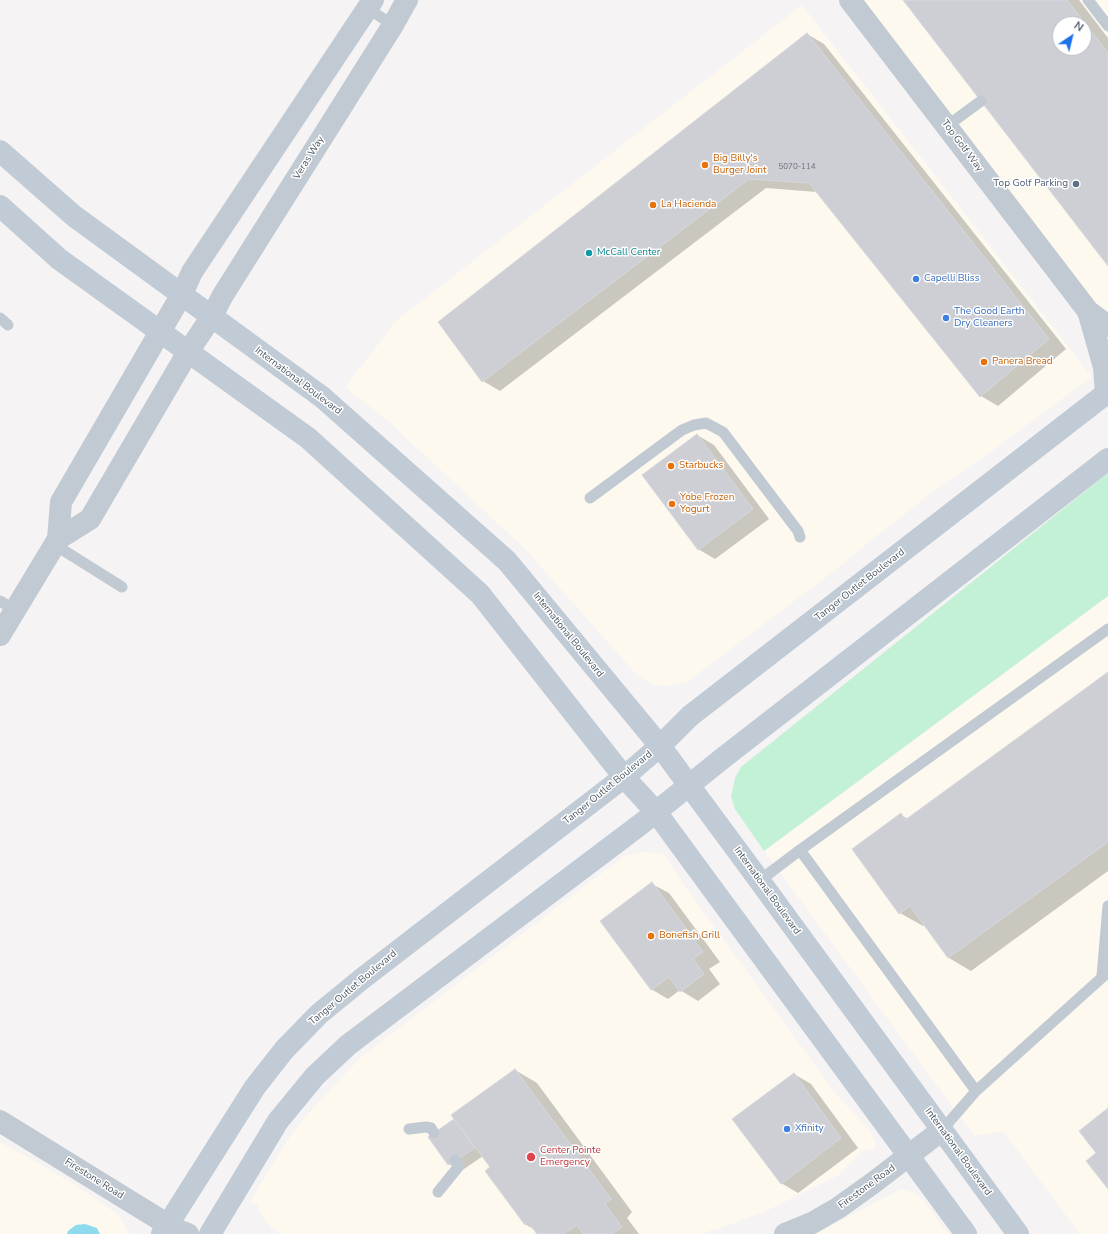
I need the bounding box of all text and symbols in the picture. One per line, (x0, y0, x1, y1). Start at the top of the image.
north arrow (1052, 16, 1092, 56)
text: N (1071, 18, 1086, 35)
street label: Top Golf Way (939, 118, 985, 174)
street label: Veras Way (291, 134, 327, 182)
place label: Big Billy's Burger Joint (713, 153, 767, 176)
marker: Big Billy's Burger Joint (700, 160, 710, 170)
house number: 5070-114 (779, 162, 815, 172)
place label: Top Golf Parking (993, 178, 1068, 190)
marker: Top Golf Parking (1071, 179, 1081, 189)
place label: La Hacienda (661, 199, 716, 211)
marker: La Hacienda (648, 200, 658, 210)
place label: McCall Center (597, 247, 660, 259)
marker: McCall Center (584, 248, 594, 258)
place label: Capelli Bliss (924, 273, 979, 285)
marker: Capelli Bliss (911, 274, 921, 284)
place label: The Good Earth Dry Cleaners (954, 306, 1024, 330)
marker: The Good Earth Dry Cleaners (941, 313, 951, 323)
street label: International Boulevard (252, 345, 344, 417)
place label: Panera Bread (992, 356, 1053, 368)
marker: Panera Bread (979, 357, 989, 367)
place label: Starbucks (679, 460, 723, 472)
marker: Starbucks (666, 461, 676, 471)
place label: Yobe Frozen Yogurt (680, 492, 734, 516)
marker: Yobe Frozen Yogurt (667, 499, 677, 509)
street label: Tanger Outlet Boulevard (813, 546, 907, 624)
street label: International Boulevard (530, 590, 606, 680)
street label: Tanger Outlet Boulevard (561, 749, 655, 827)
street label: International Boulevard (731, 845, 803, 937)
place label: Bonefish Grill (659, 930, 720, 942)
marker: Bonefish Grill (646, 931, 656, 941)
street label: Tanger Outlet Boulevard (307, 948, 399, 1028)
street label: International Boulevard (922, 1106, 994, 1198)
place label: Xfinity (795, 1123, 824, 1135)
marker: Xfinity (782, 1124, 792, 1134)
place label: Center Pointe Emergency (540, 1145, 601, 1168)
marker: Center Pointe Emergency (525, 1151, 537, 1163)
street label: Firestone Road (62, 1156, 126, 1202)
street label: Firestone Road (836, 1162, 898, 1212)

